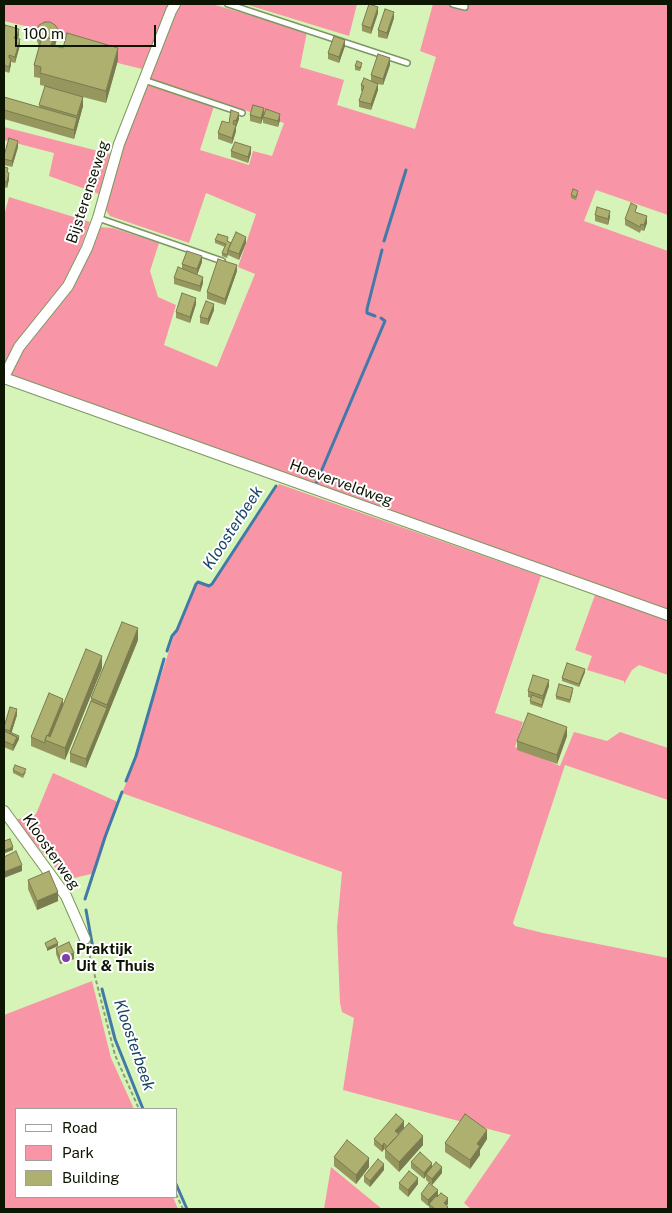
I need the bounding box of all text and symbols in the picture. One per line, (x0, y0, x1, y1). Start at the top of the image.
scale bar (18, 15, 159, 47)
text: 100 m (23, 25, 64, 42)
street label: Bijsterenseweg (63, 138, 113, 246)
street label: Hoeverveldweg (287, 456, 395, 510)
water label: Kloosterbeek (199, 483, 267, 573)
street label: Kloosterweg (18, 811, 84, 893)
place label: Praktijk Uit & Thuis (76, 940, 155, 975)
marker: Praktijk Uit & Thuis (60, 952, 72, 964)
water label: Kloosterbeek (109, 997, 159, 1093)
legend (15, 1108, 178, 1198)
text: Road (62, 1119, 98, 1136)
text: Park (62, 1144, 94, 1161)
text: Building (62, 1169, 120, 1186)

